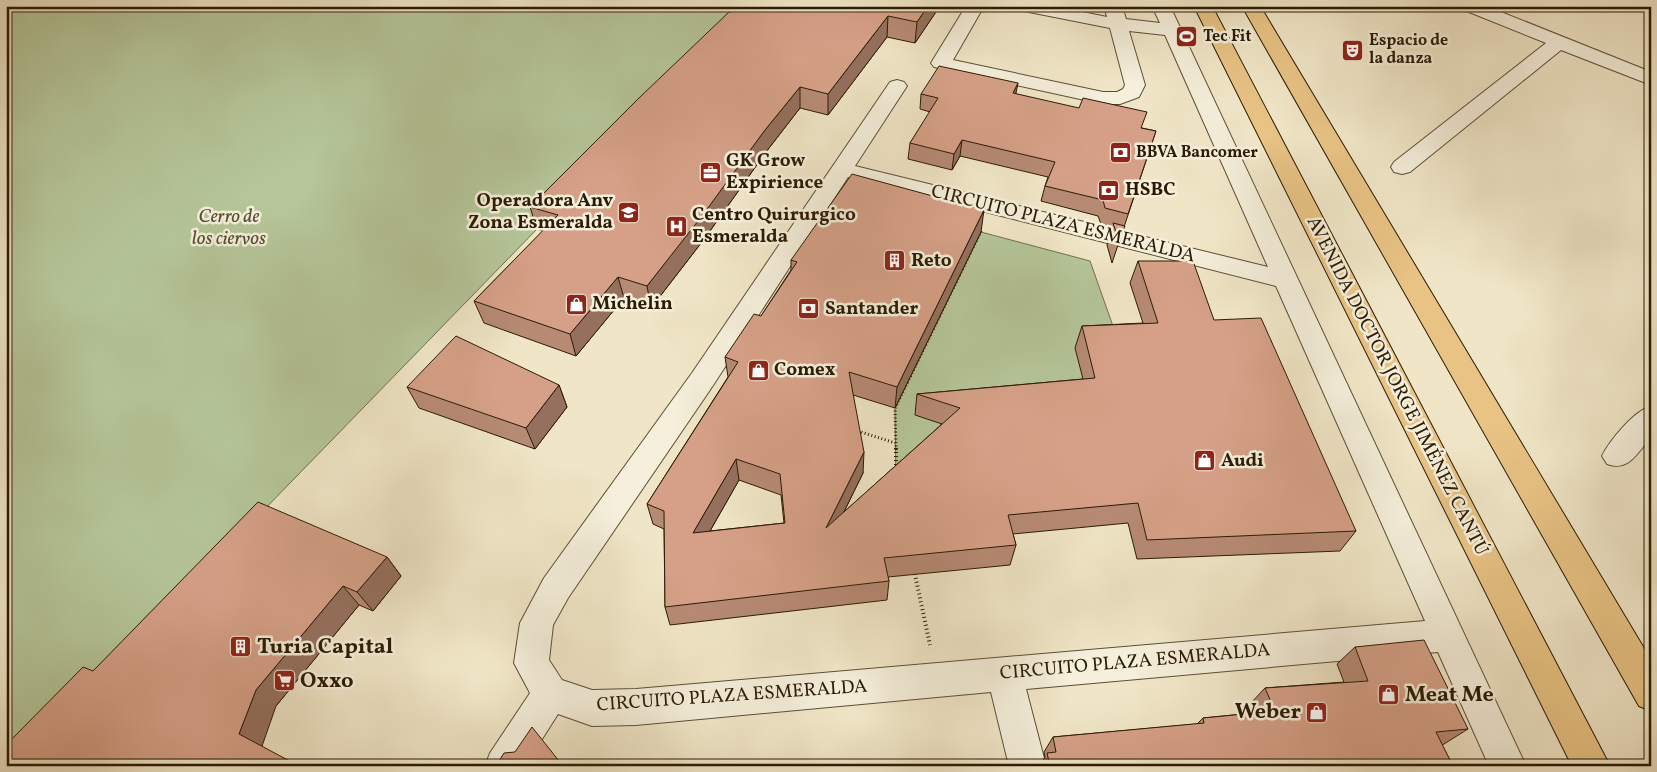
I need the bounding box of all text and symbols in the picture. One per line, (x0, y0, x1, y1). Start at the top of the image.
sports icon: Tec Fit (1175, 25, 1199, 49)
place label: Tec Fit (1203, 26, 1251, 48)
place label: Espacio de la danza (1369, 30, 1448, 70)
theatre icon: Espacio de la danza (1341, 38, 1365, 62)
bank icon: BBVA Bancomer (1108, 141, 1132, 165)
place label: BBVA Bancomer (1136, 142, 1258, 164)
place label: GK Grow Expirience (726, 148, 823, 196)
office icon: GK Grow Expirience (698, 160, 722, 184)
place label: HSBC (1125, 177, 1175, 203)
bank icon: HSBC (1097, 178, 1121, 202)
street label: CIRCUITO PLAZA ESMERALDA (928, 179, 1198, 269)
place label: Operadora Anv Zona Esmeralda (468, 188, 613, 236)
school or university icon: Operadora Anv Zona Esmeralda (617, 200, 641, 224)
place label: Centro Quirurgico Esmeralda (692, 202, 856, 250)
park label: Cerro de los ciervos (192, 204, 266, 252)
street label: AVENIDA DOCTOR JORGE JIMÉNEZ CANTÚ (1300, 212, 1494, 560)
hospital icon: Centro Quirurgico Esmeralda (664, 214, 688, 238)
place label: Reto (911, 248, 952, 274)
building icon: Reto (883, 249, 907, 273)
place label: Michelin (592, 291, 673, 317)
shop icon: Michelin (564, 292, 588, 316)
place label: Santander (825, 296, 918, 322)
bank icon: Santander (797, 297, 821, 321)
place label: Comex (774, 357, 836, 383)
shop icon: Comex (746, 358, 770, 382)
place label: Audi (1221, 448, 1264, 474)
shop icon: Audi (1193, 449, 1217, 473)
place label: Turia Capital (257, 632, 393, 663)
building icon: Turia Capital (229, 635, 253, 659)
street label: CIRCUITO PLAZA ESMERALDA (999, 637, 1271, 687)
place label: Oxxo (300, 666, 353, 697)
supermarket icon: Oxxo (272, 669, 296, 693)
street label: CIRCUITO PLAZA ESMERALDA (596, 674, 868, 718)
place label: Meat Me (1405, 680, 1494, 711)
shop icon: Meat Me (1377, 683, 1401, 707)
place label: Weber (1235, 697, 1302, 728)
shop icon: Weber (1305, 700, 1329, 724)

